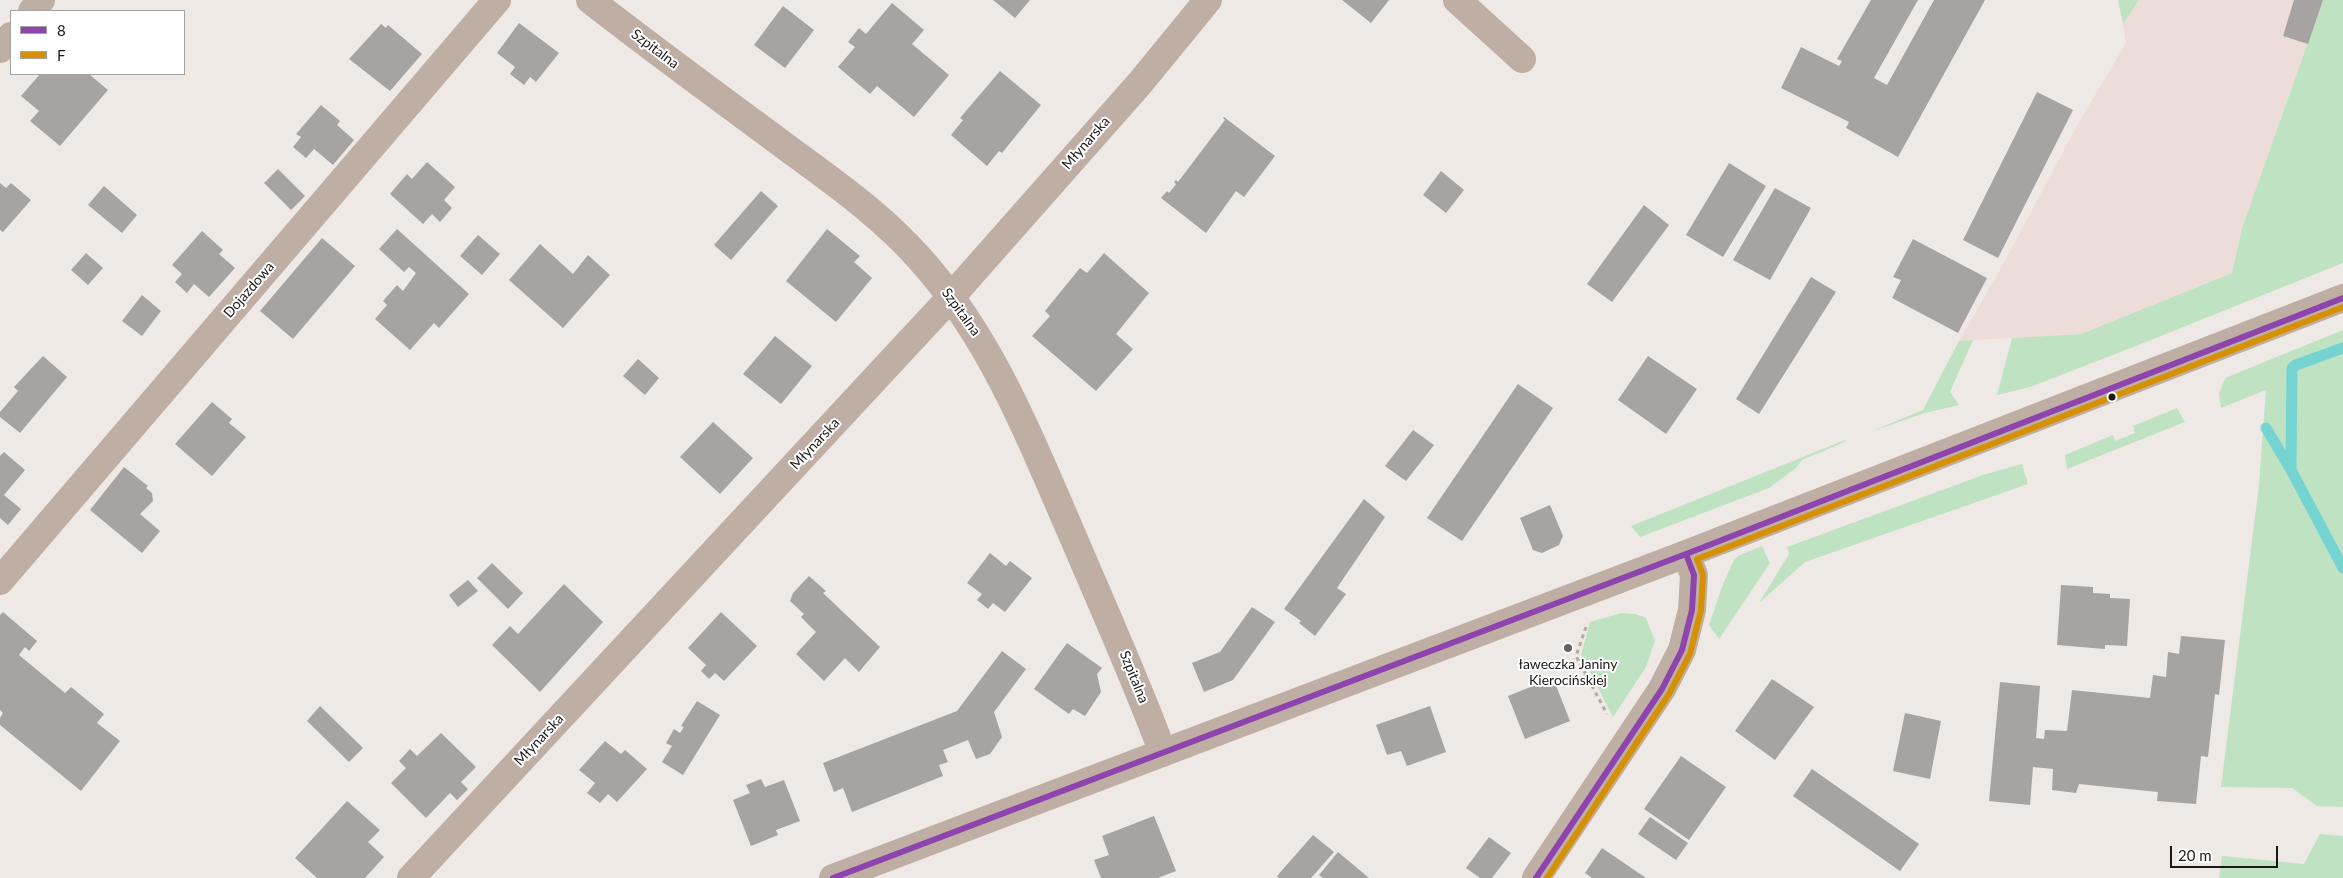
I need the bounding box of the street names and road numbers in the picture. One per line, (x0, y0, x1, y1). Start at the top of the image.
street label: Szpitalna (628, 26, 682, 72)
street label: Młynarska (1059, 113, 1113, 173)
street label: Dojazdowa (220, 259, 278, 321)
street label: Szpitalna (938, 285, 984, 339)
street label: Młynarska (787, 415, 843, 473)
street label: Szpitalna (1116, 648, 1152, 706)
street label: Młynarska (511, 711, 567, 769)

